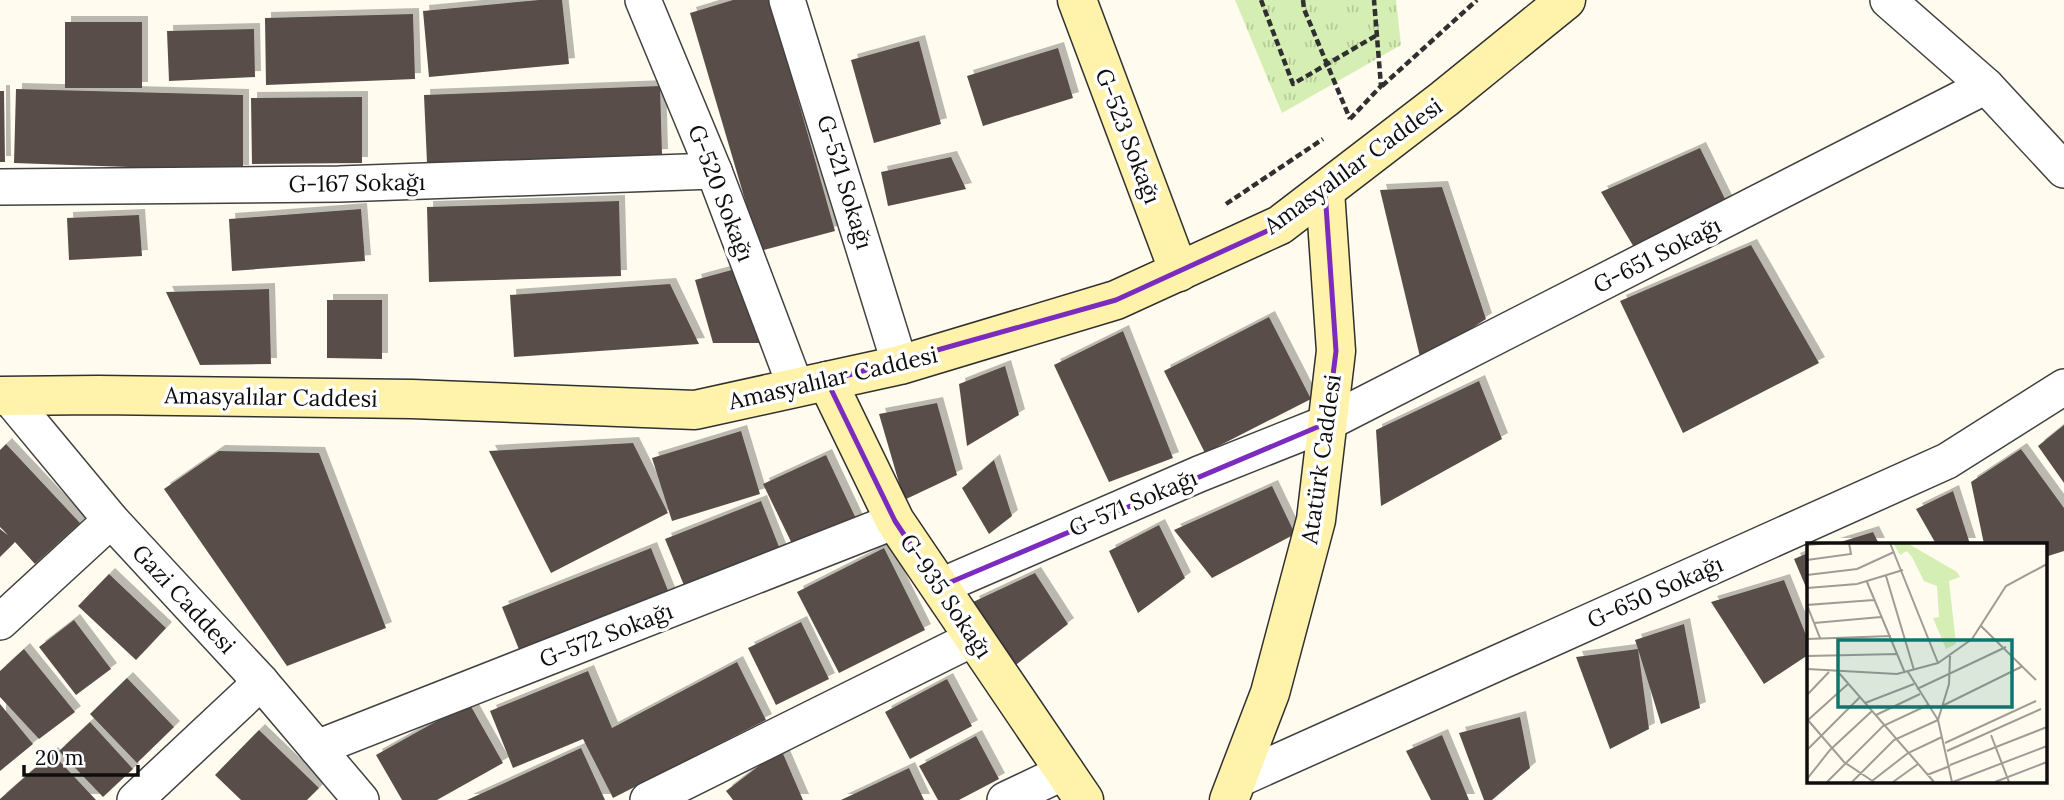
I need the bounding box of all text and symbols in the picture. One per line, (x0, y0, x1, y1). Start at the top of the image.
street label: G-523 Sokağı (1089, 64, 1168, 208)
street label: Amasyalılar Caddesi (1257, 91, 1448, 241)
street label: G-521 Sokağı (811, 111, 880, 252)
street label: G-520 Sokağı (682, 120, 761, 265)
street label: G-167 Sokağı (288, 167, 426, 198)
street label: G-651 Sokağı (1588, 210, 1725, 299)
street label: Amasyalılar Caddesi (725, 339, 940, 416)
street label: Atatürk Caddesi (1294, 372, 1347, 546)
street label: Amasyalılar Caddesi (163, 380, 378, 413)
street label: G-571 Sokağı (1064, 462, 1201, 543)
street label: G-935 Sokağı (894, 528, 999, 663)
street label: Gazi Caddesi (126, 538, 242, 659)
inset map (1807, 543, 2046, 782)
street label: G-650 Sokağı (1582, 549, 1727, 634)
street label: G-572 Sokağı (535, 596, 677, 673)
scale bar (24, 734, 138, 778)
text: 20 m (35, 744, 84, 771)

